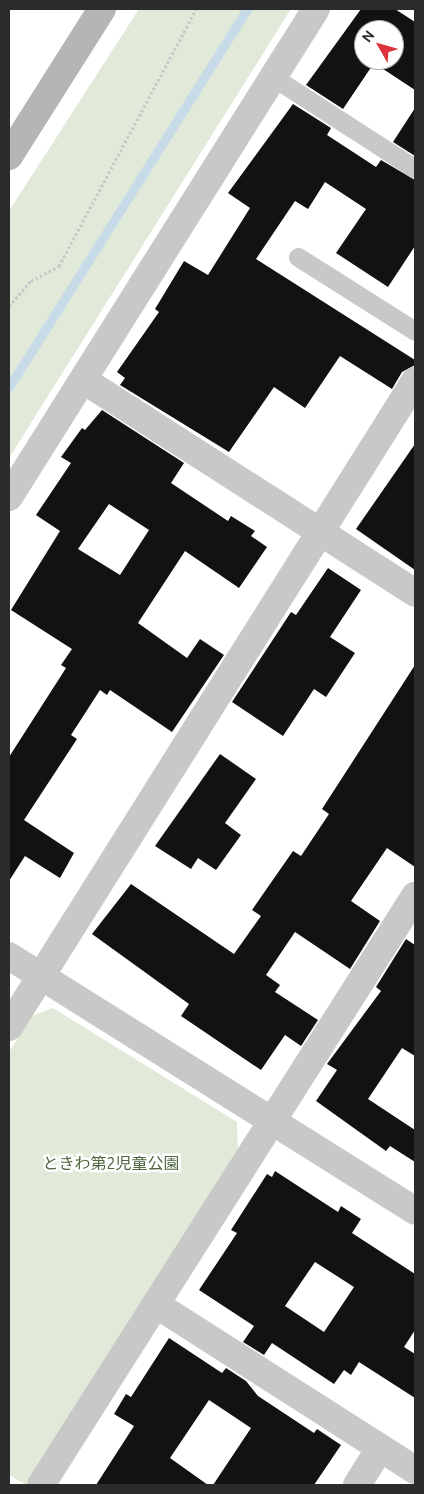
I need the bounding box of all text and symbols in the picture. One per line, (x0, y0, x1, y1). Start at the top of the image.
north arrow (354, 20, 404, 70)
text: N (358, 27, 377, 45)
park label: ときわ第2児童公園 (42, 1153, 180, 1173)

